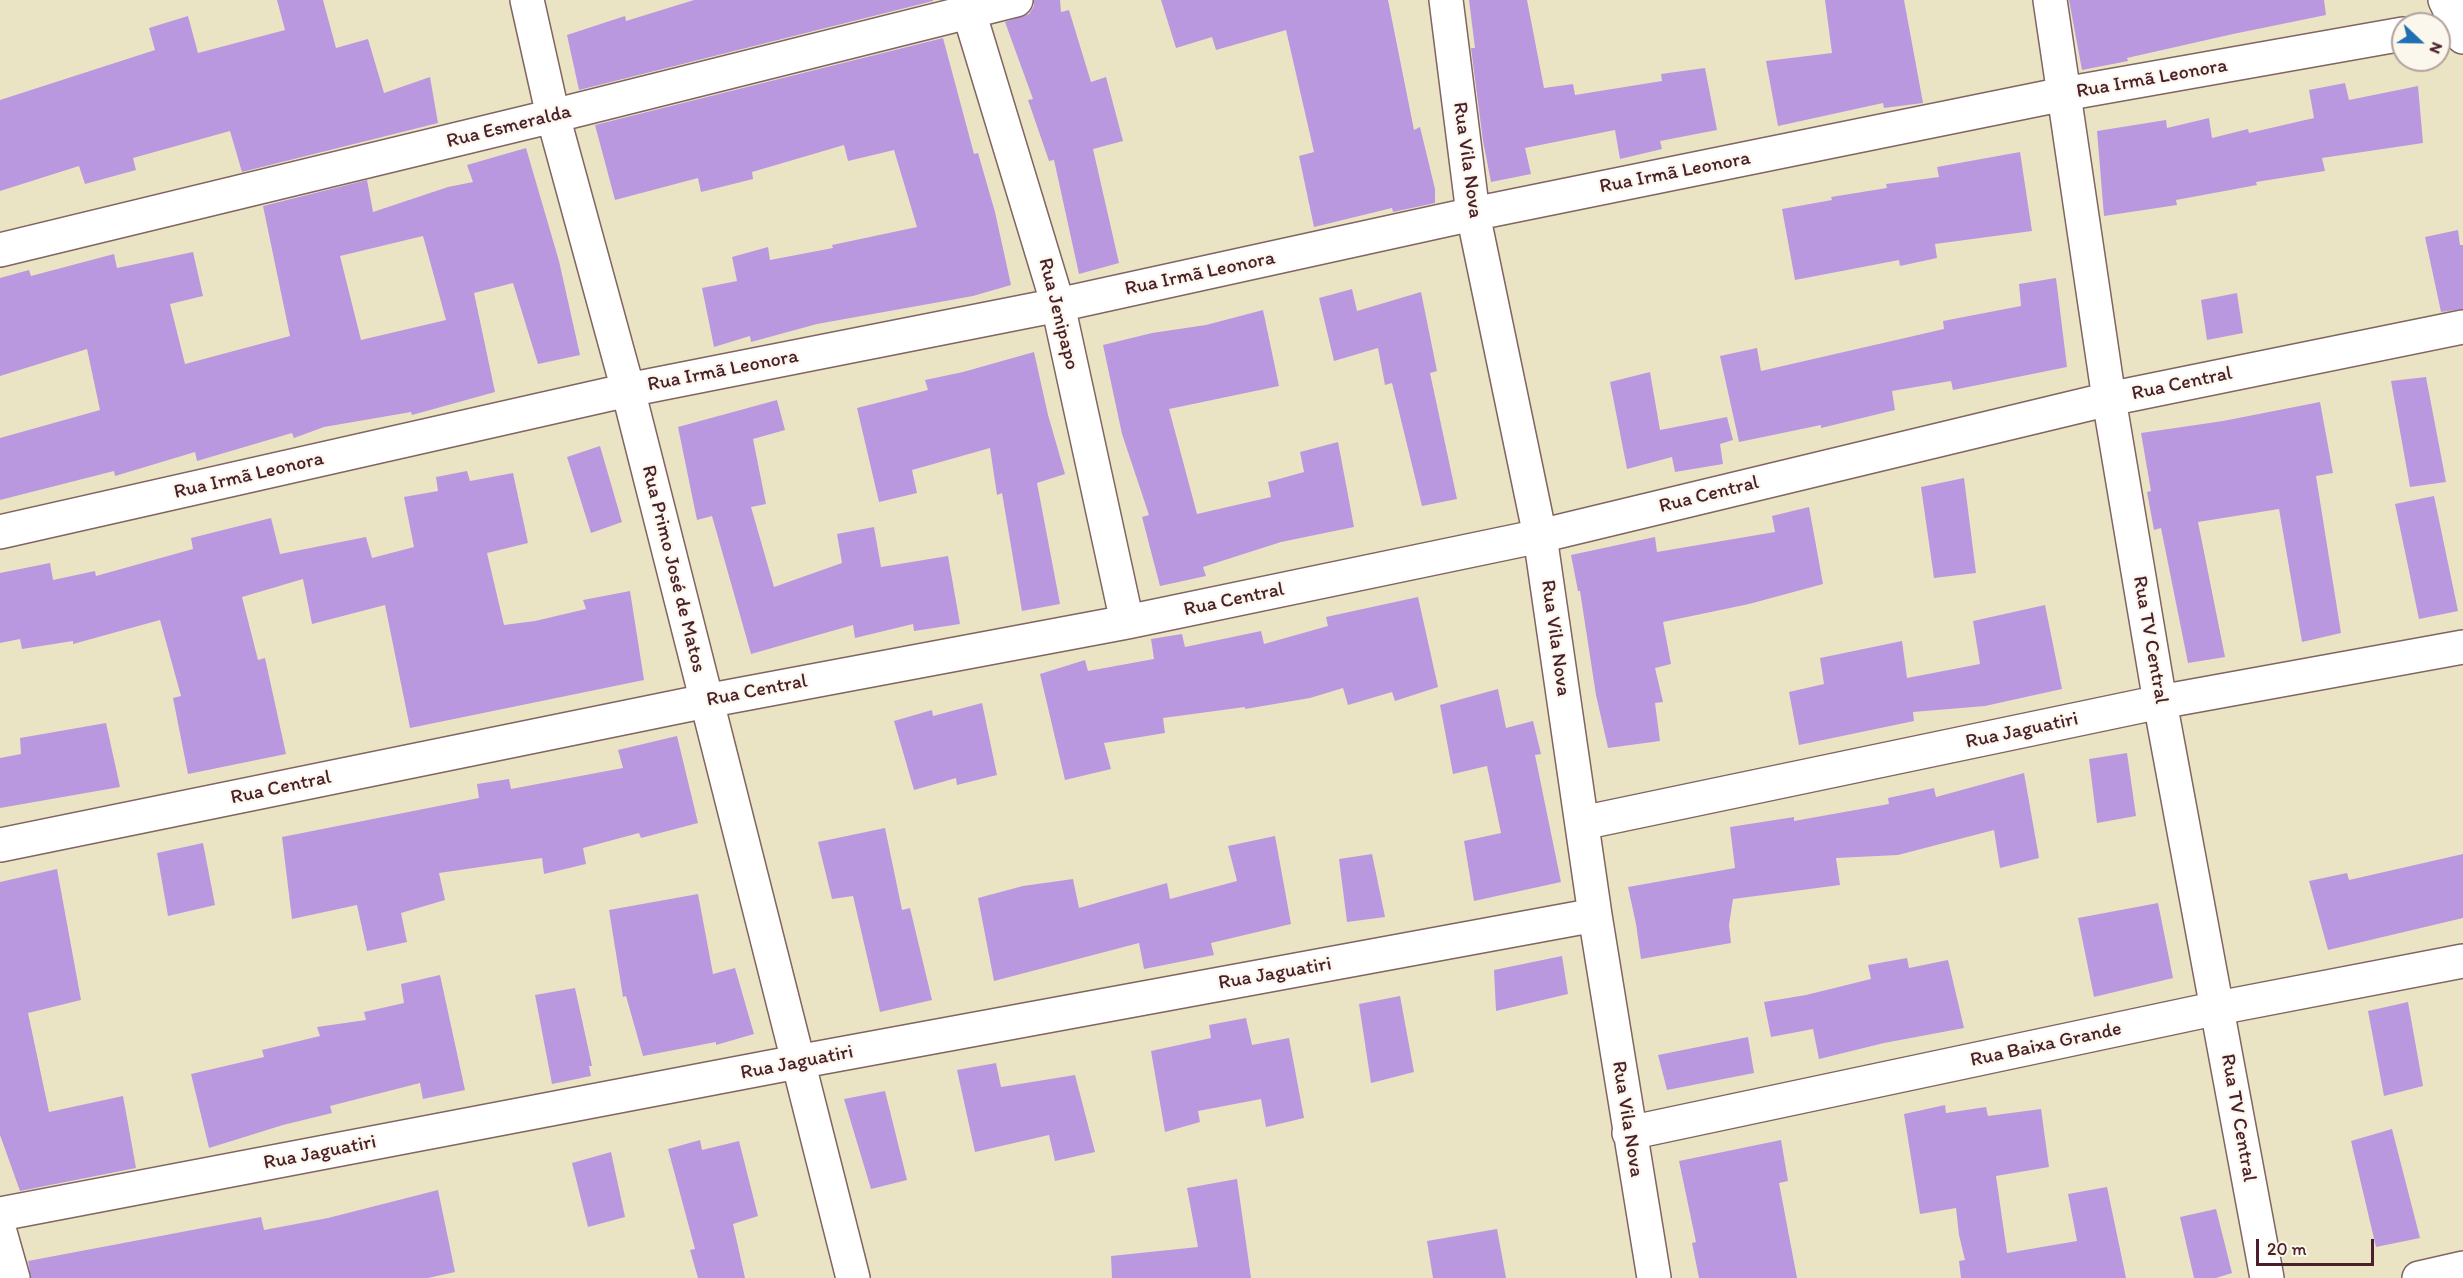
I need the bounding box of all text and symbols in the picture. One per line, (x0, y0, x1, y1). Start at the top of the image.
north arrow (2391, 12, 2451, 72)
text: N (2425, 40, 2447, 57)
street label: Rua Irmã Leonora (2075, 54, 2229, 104)
street label: Rua Esmeralda (444, 100, 574, 154)
street label: Rua Vila Nova (1447, 100, 1487, 220)
street label: Rua Irmã Leonora (1598, 147, 1752, 199)
street label: Rua Irmã Leonora (1123, 246, 1277, 302)
street label: Rua Jenipapo (1033, 256, 1083, 372)
street label: Rua Irmã Leonora (646, 345, 800, 397)
street label: Rua Central (2130, 362, 2234, 406)
street label: Rua Irmã Leonora (172, 447, 326, 505)
street label: Rua Primo José de Matos (636, 463, 710, 675)
street label: Rua Central (1657, 471, 1761, 519)
street label: Rua TV Central (2127, 574, 2173, 706)
street label: Rua Central (1182, 578, 1286, 622)
street label: Rua Vila Nova (1535, 578, 1575, 698)
street label: Rua Central (705, 669, 809, 713)
street label: Rua Jaguatiri (1964, 707, 2080, 755)
street label: Rua Central (229, 766, 333, 810)
street label: Rua Jaguatiri (1217, 952, 1333, 996)
street label: Rua Baixa Grande (1968, 1017, 2124, 1073)
street label: Rua Jaguatiri (739, 1040, 855, 1086)
street label: Rua TV Central (2215, 1052, 2261, 1184)
street label: Rua Vila Nova (1606, 1059, 1648, 1179)
street label: Rua Jaguatiri (262, 1130, 378, 1176)
scale bar (2259, 1227, 2378, 1265)
text: 20 m (2267, 1238, 2307, 1260)

